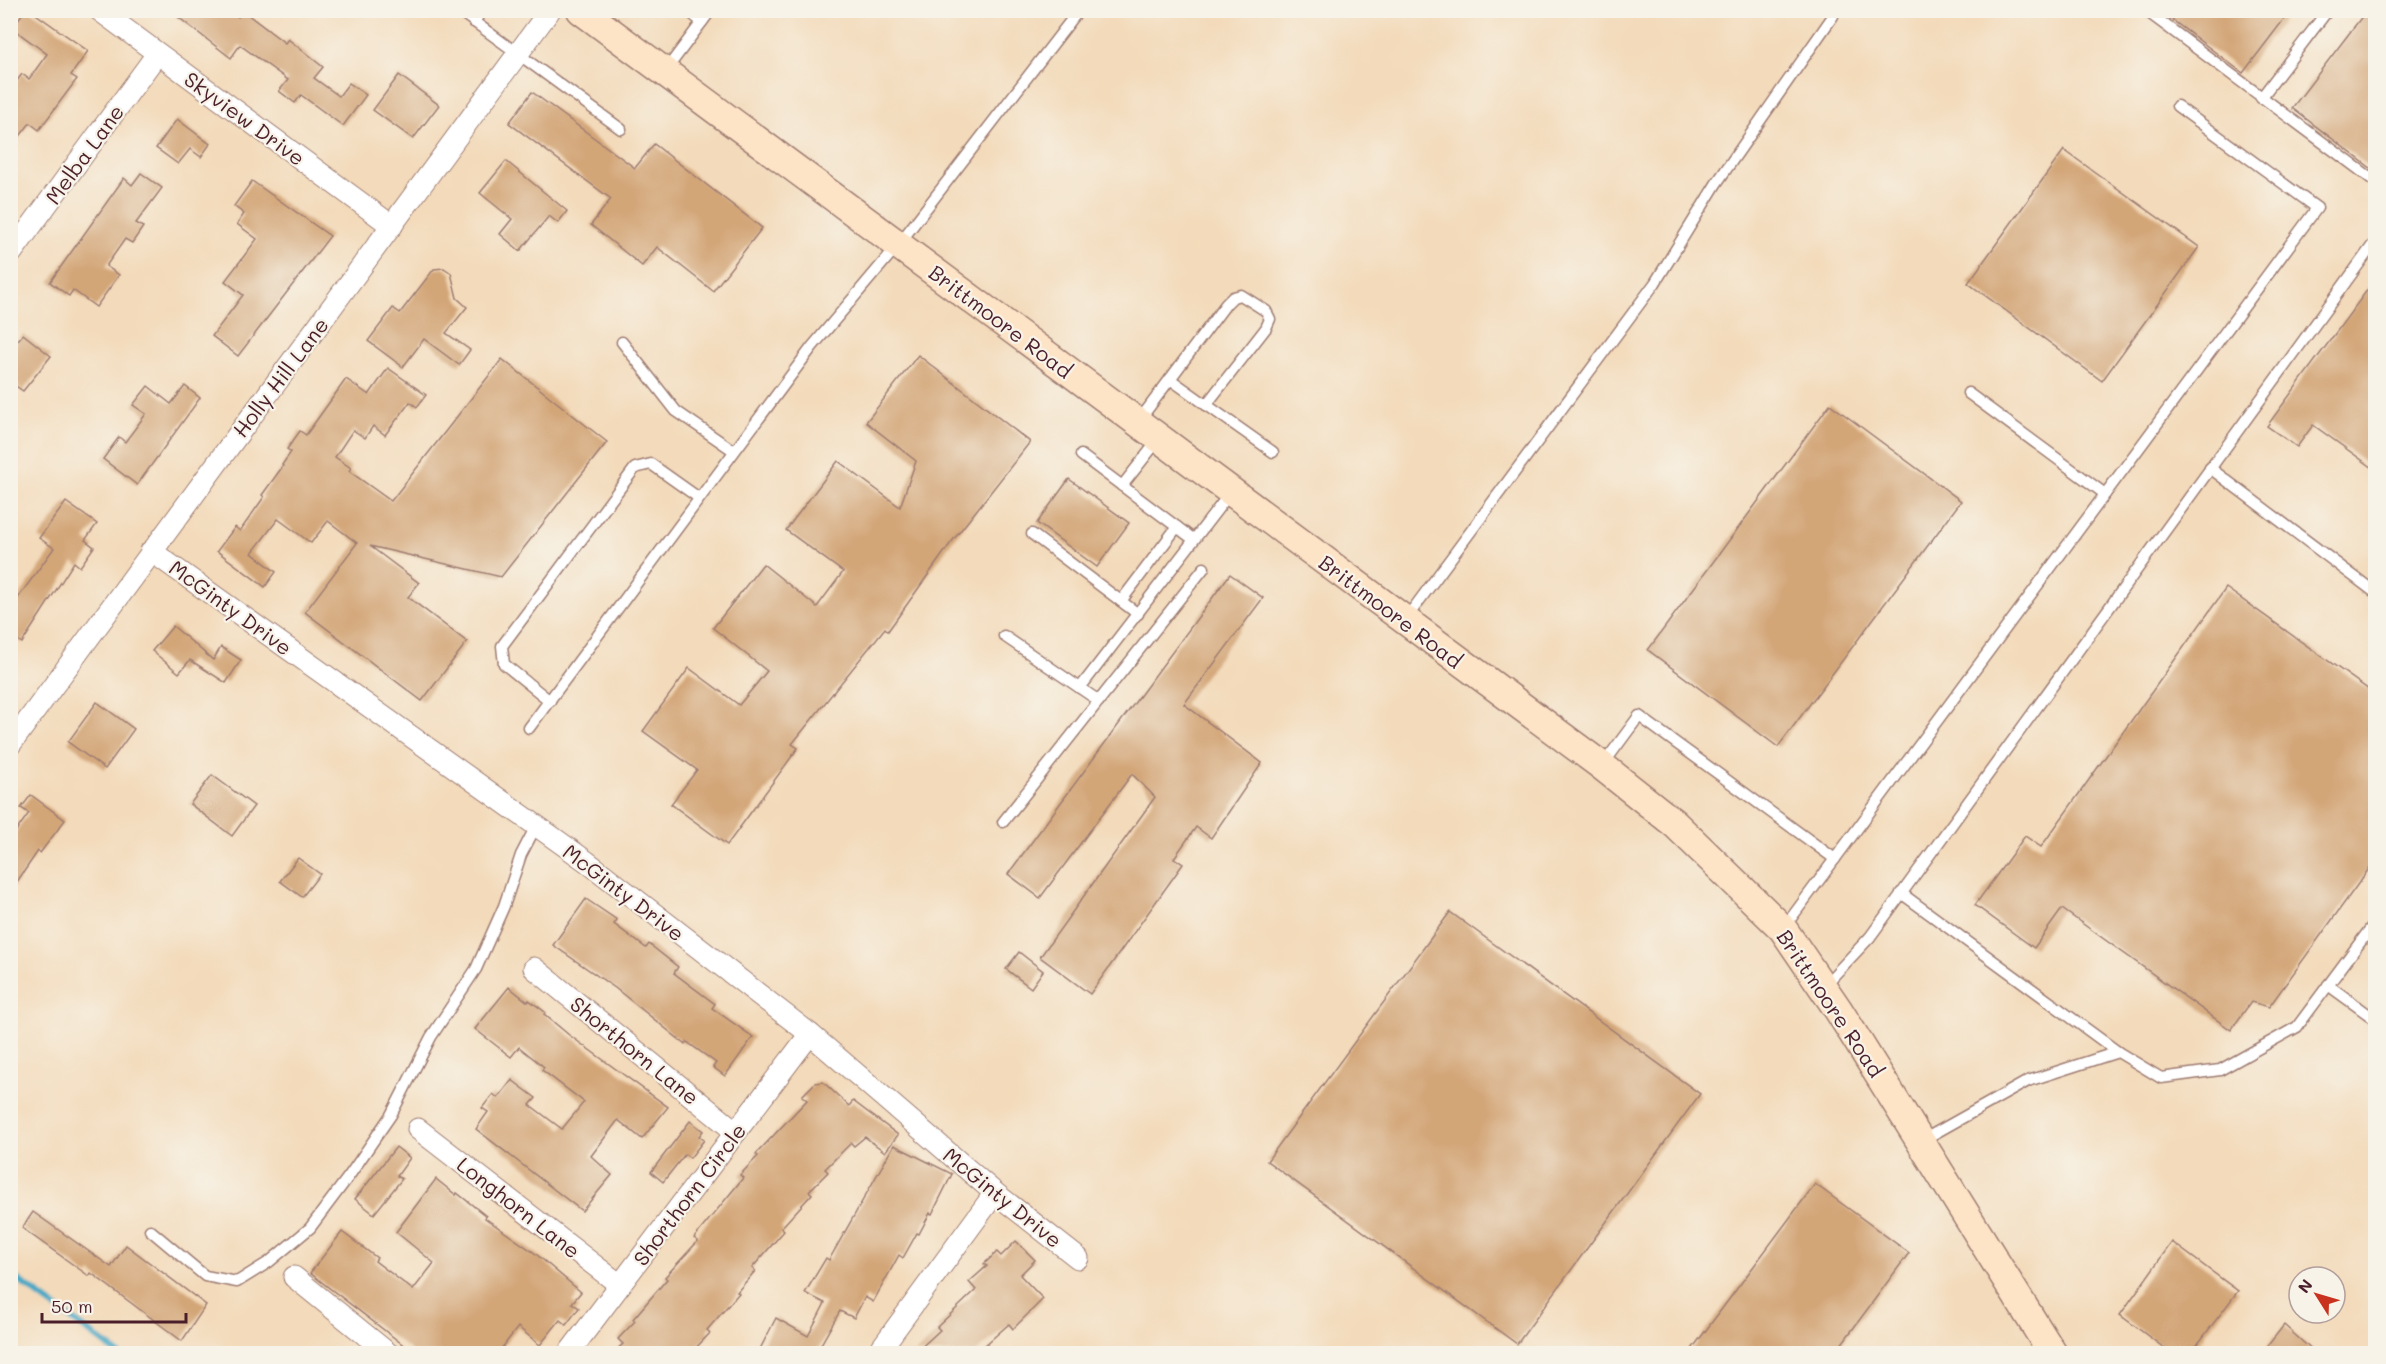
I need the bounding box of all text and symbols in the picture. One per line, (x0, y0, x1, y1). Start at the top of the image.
street label: Skyview Drive (179, 65, 311, 171)
street label: Melba Lane (39, 99, 129, 209)
street label: Brittmoore Road (924, 258, 1078, 384)
street label: Holly Hill Lane (226, 312, 334, 442)
street label: Brittmoore Road (1314, 548, 1468, 674)
street label: McGinty Drive (164, 553, 298, 661)
street label: McGinty Drive (558, 838, 690, 946)
street label: Brittmoore Road (1772, 924, 1890, 1082)
street label: Shorthorn Lane (565, 990, 705, 1110)
street label: Shorthorn Circle (627, 1117, 751, 1271)
street label: McGinty Drive (938, 1141, 1068, 1253)
street label: Longhorn Lane (452, 1150, 586, 1264)
north arrow (2287, 1265, 2347, 1325)
text: N (2293, 1274, 2317, 1297)
scale bar (42, 1286, 186, 1324)
text: 50 m (51, 1294, 93, 1318)

